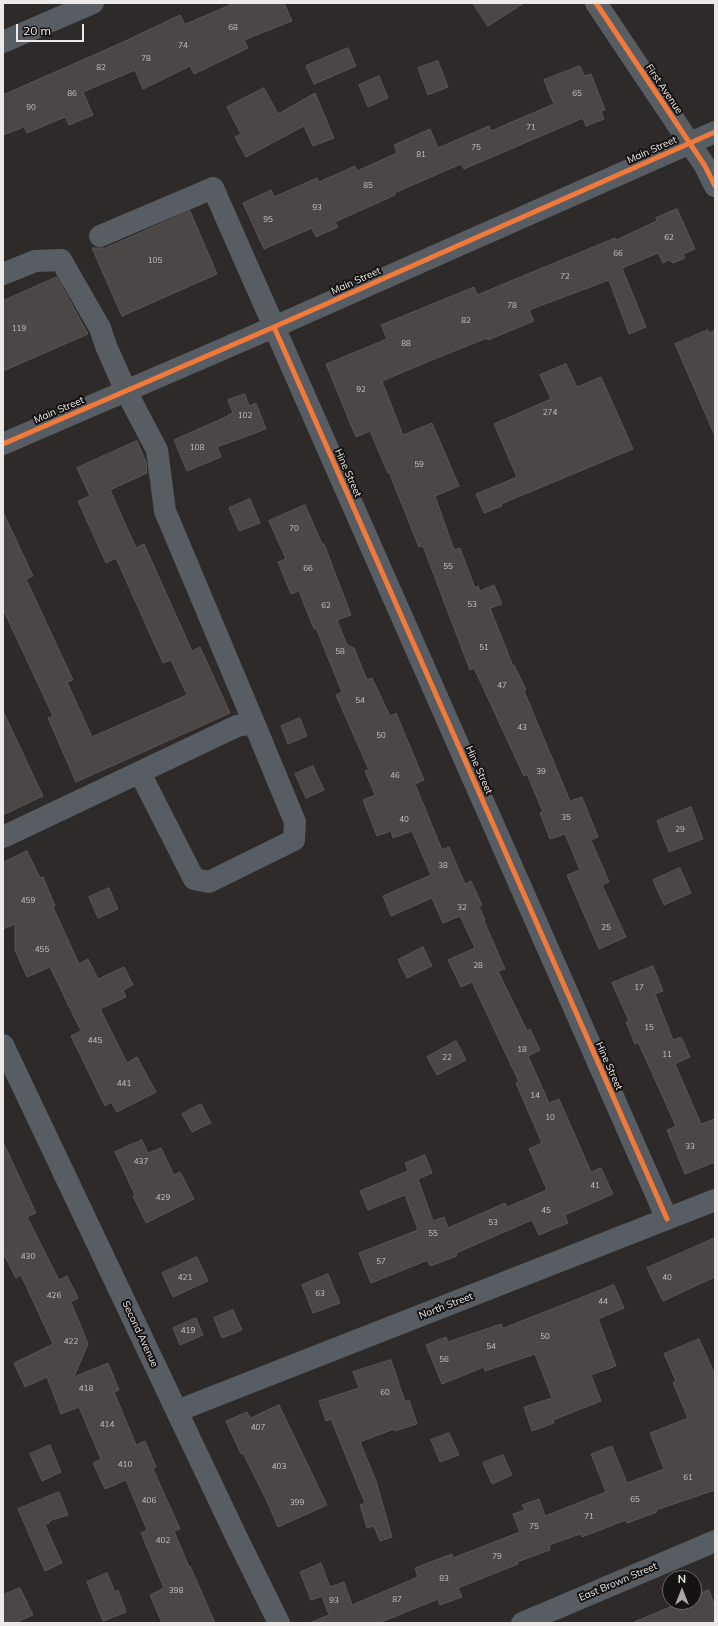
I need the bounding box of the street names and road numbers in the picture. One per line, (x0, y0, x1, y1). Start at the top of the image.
street label: First Avenue (643, 62, 685, 116)
street label: Main Street (625, 134, 679, 166)
street label: Main Street (329, 265, 383, 297)
street label: Main Street (32, 394, 86, 426)
street label: Hine Street (332, 447, 364, 499)
street label: Hine Street (463, 744, 495, 796)
street label: Hine Street (593, 1040, 625, 1092)
street label: North Street (417, 1290, 475, 1322)
street label: Second Avenue (119, 1299, 161, 1369)
street label: East Brown Street (577, 1560, 659, 1604)

